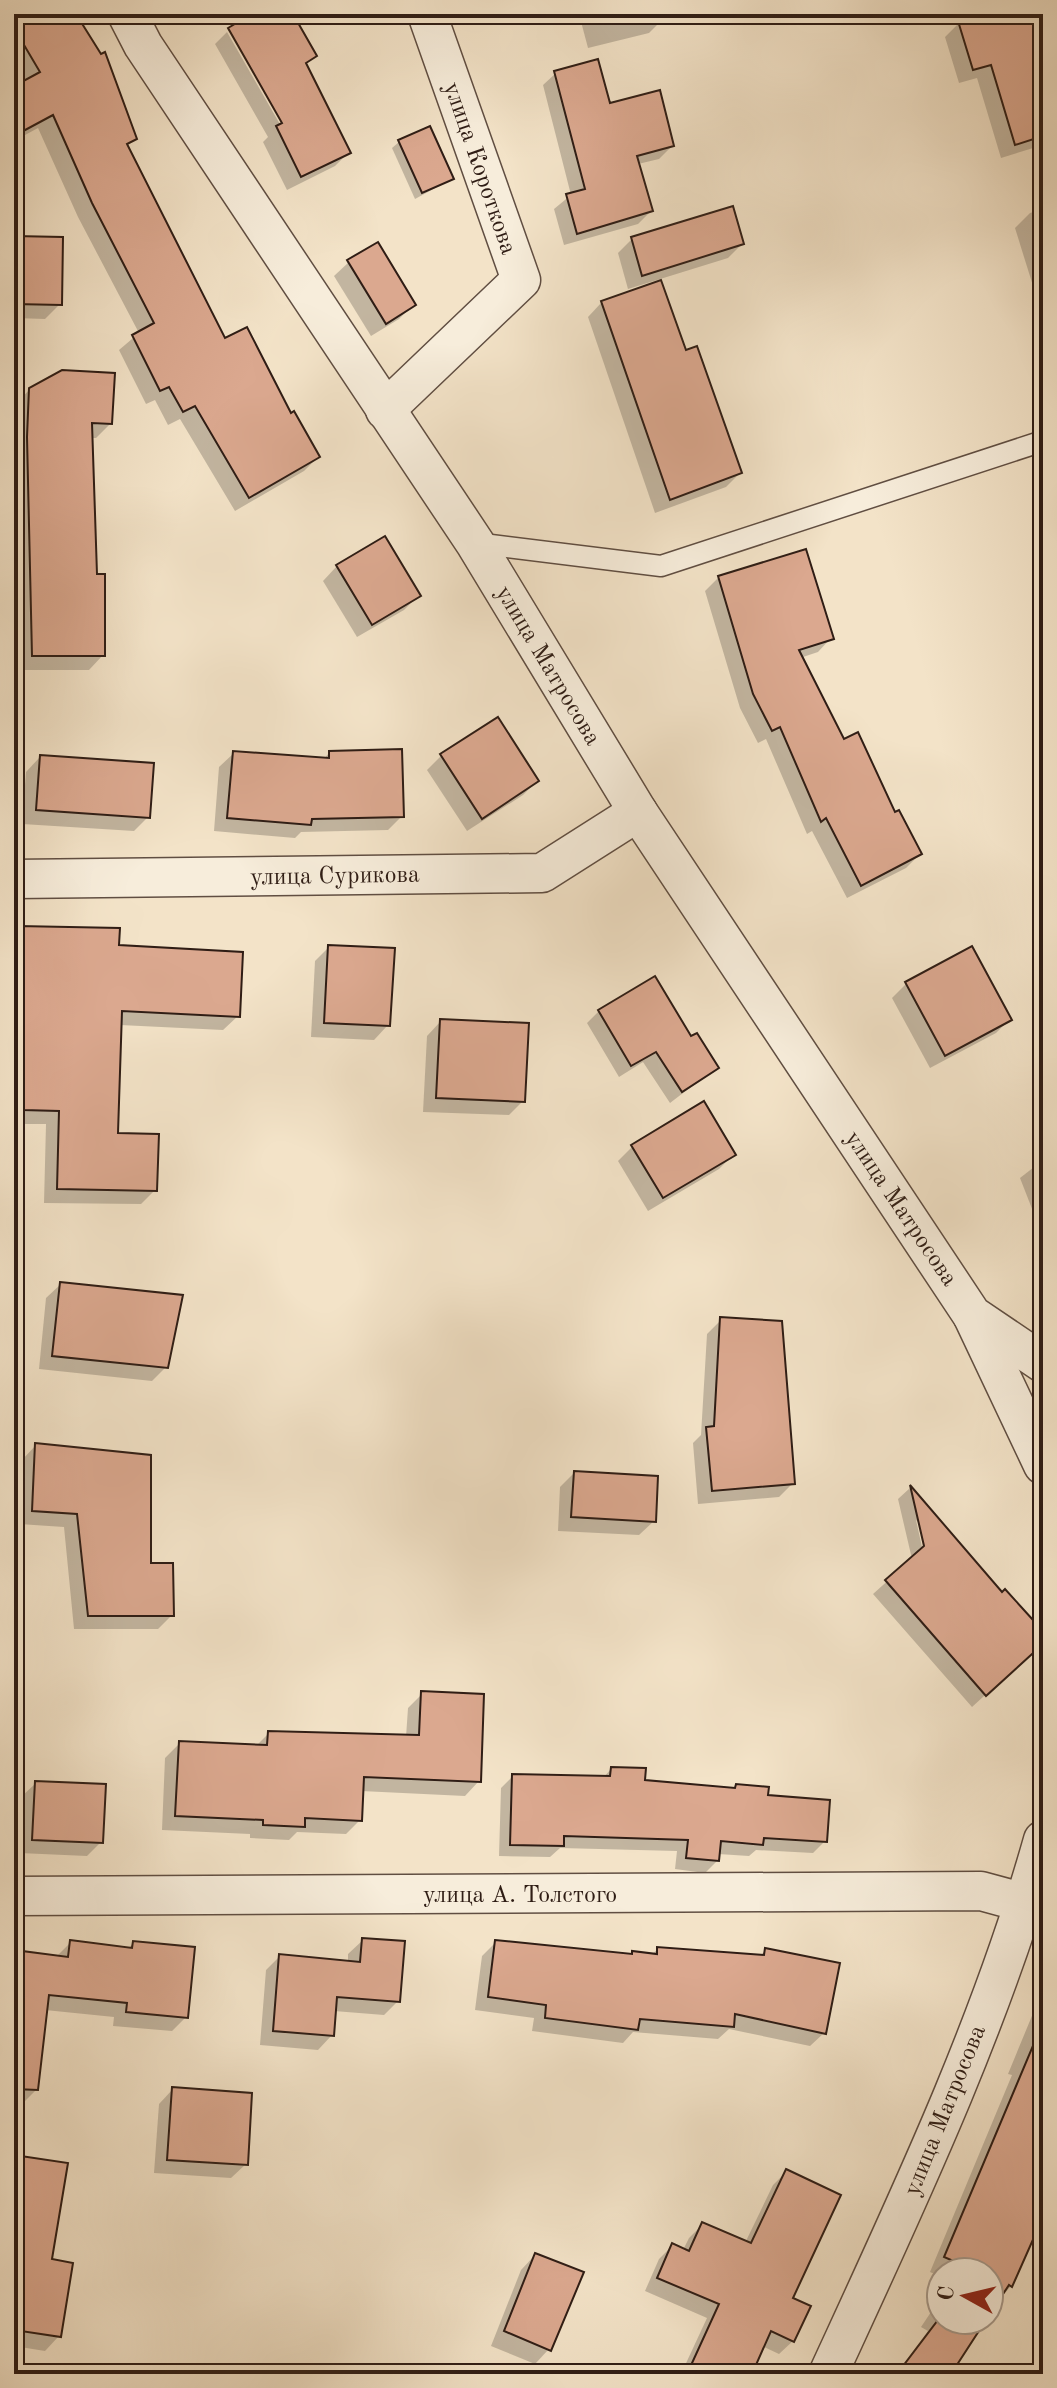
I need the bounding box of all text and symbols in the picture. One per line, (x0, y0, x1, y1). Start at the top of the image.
street label: улица Короткова (438, 79, 520, 258)
street label: улица Матросова (490, 582, 604, 750)
street label: улица Сурикова (250, 864, 420, 890)
street label: улица Матросова (840, 1127, 961, 1291)
street label: улица А. Толстого (423, 1884, 617, 1908)
street label: улица Матросова (901, 2022, 991, 2199)
north arrow (925, 2256, 1005, 2336)
text: С (935, 2285, 959, 2302)

